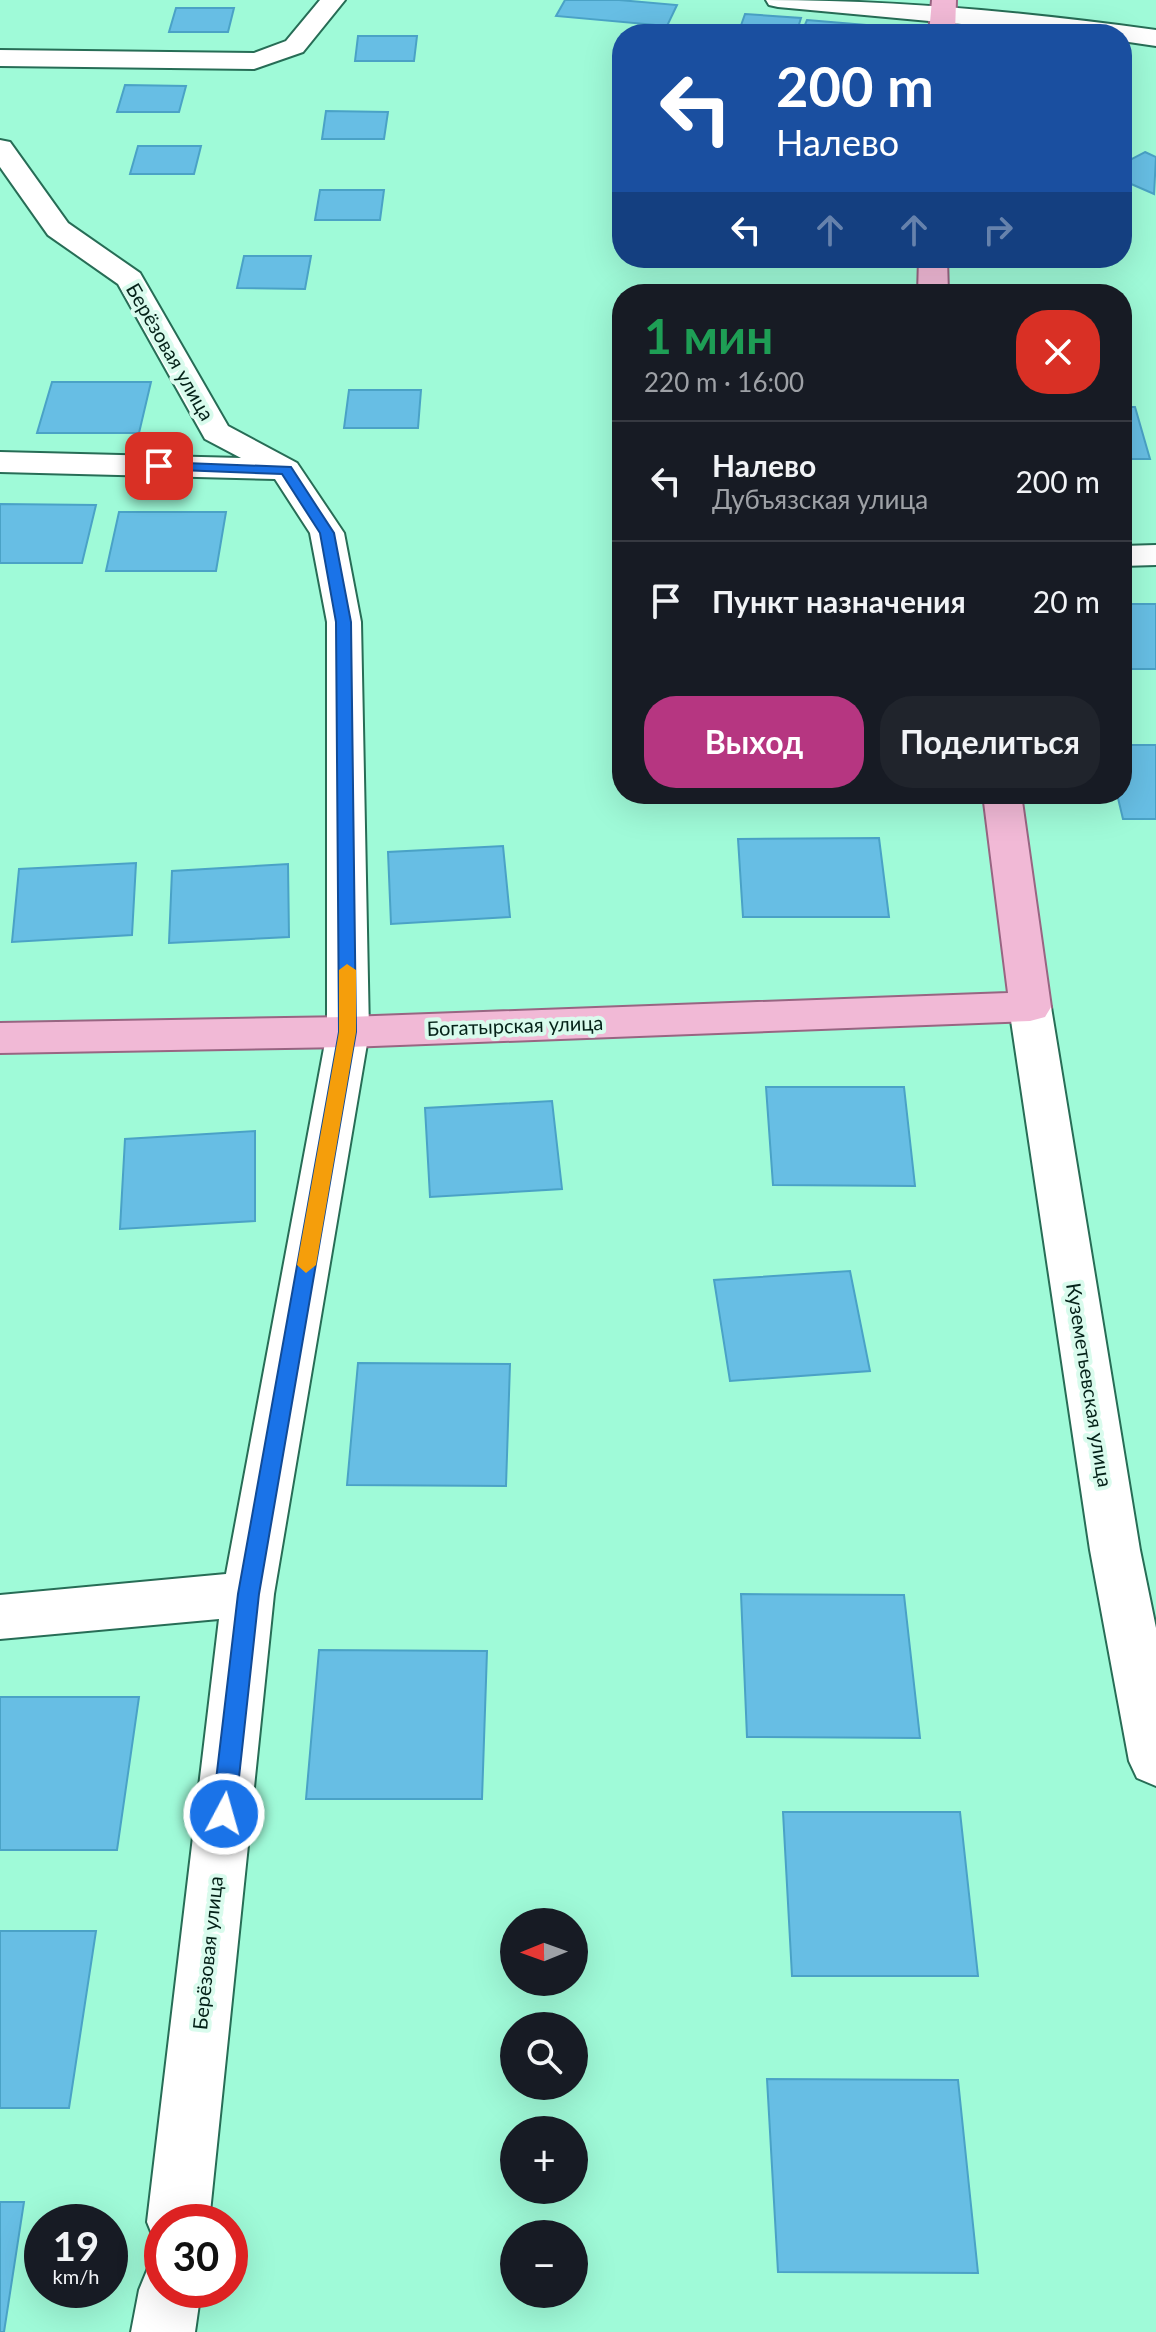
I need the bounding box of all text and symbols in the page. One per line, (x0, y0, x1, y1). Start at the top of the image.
text: 200 m (776, 52, 934, 119)
icon: left (644, 56, 748, 160)
text: Налево (776, 120, 899, 164)
icon: left (724, 208, 768, 252)
icon: ahead (808, 208, 852, 252)
icon: ahead (892, 208, 936, 252)
icon: right (976, 208, 1020, 252)
street label: Берёзовая улица (122, 279, 220, 424)
text: 1 мин (644, 307, 773, 364)
button: close (1016, 310, 1100, 394)
text: 220 m · 16:00 (644, 366, 804, 398)
pin (125, 432, 193, 500)
icon: arrive (137, 444, 181, 488)
text: Налево (712, 447, 816, 483)
icon: left (644, 459, 688, 503)
text: 200 m (1015, 463, 1100, 499)
text: Дубъязская улица (712, 483, 928, 515)
icon: arrive (644, 579, 688, 623)
text: Пункт назначения (712, 583, 966, 619)
text: 20 m (1033, 583, 1100, 619)
button: Выход (644, 696, 864, 788)
button: Поделиться (880, 696, 1100, 788)
street label: Богатырская улица (426, 1010, 604, 1040)
street label: Куземетьевская улица (1062, 1281, 1118, 1489)
position arrow (182, 1772, 266, 1856)
street label: Берёзовая улица (187, 1875, 227, 2031)
north arrow (500, 1908, 588, 1996)
map controls (500, 1908, 588, 2308)
button: search (500, 2012, 588, 2100)
button: + (500, 2116, 588, 2204)
speed limit sign: 30 (144, 2204, 248, 2308)
button: − (500, 2220, 588, 2308)
text: 19 (53, 2222, 99, 2270)
text: km/h (53, 2264, 99, 2288)

